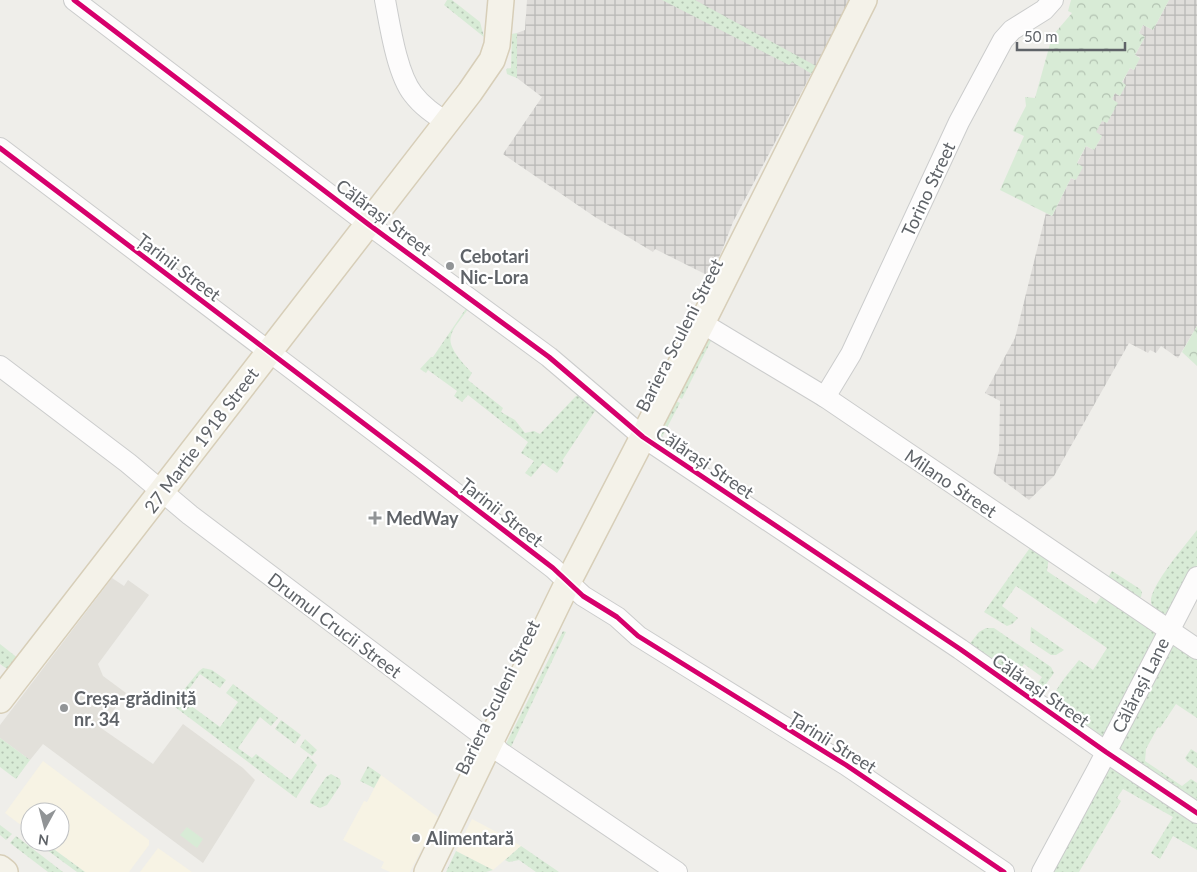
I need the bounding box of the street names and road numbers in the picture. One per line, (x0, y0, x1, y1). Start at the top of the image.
street label: Torino Street (897, 138, 960, 240)
street label: Călărași Street (332, 174, 436, 260)
street label: Țarinii Street (133, 228, 226, 306)
street label: Bariera Sculeni Street (631, 254, 727, 415)
street label: 27 Martie 1918 Street (139, 363, 263, 517)
street label: Călărași Street (652, 421, 759, 503)
street label: Milano Street (901, 444, 1002, 522)
street label: Țarinii Street (456, 473, 548, 552)
street label: Drumul Crucii Street (264, 568, 407, 683)
street label: Bariera Sculeni Street (450, 616, 544, 778)
street label: Călărași Lane (1107, 634, 1173, 736)
street label: Călărași Street (988, 648, 1094, 732)
street label: Țarinii Street (785, 706, 881, 778)

